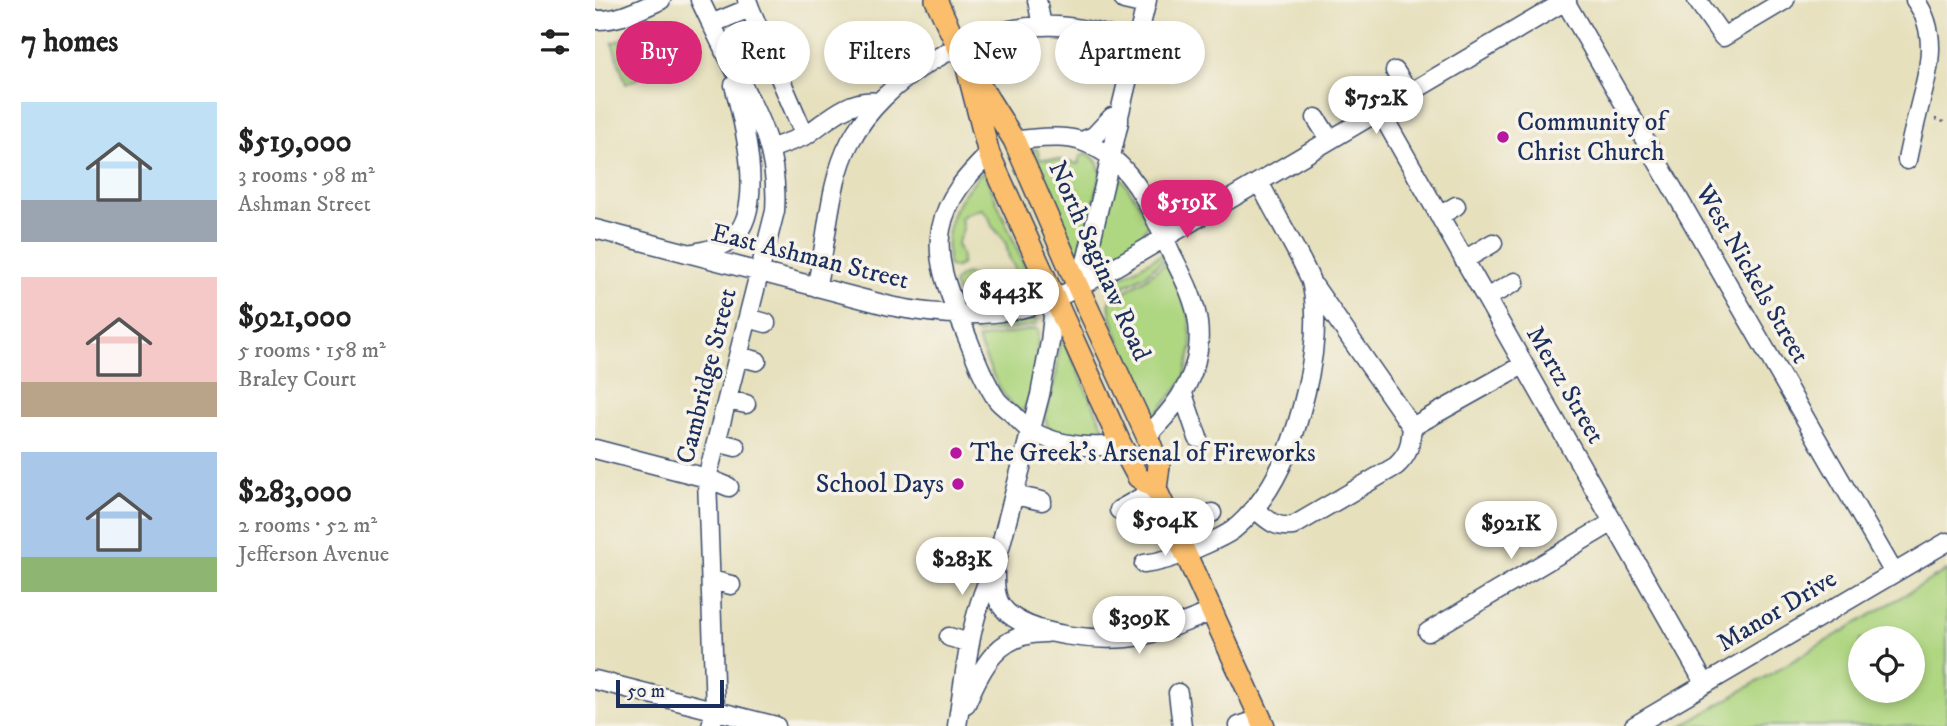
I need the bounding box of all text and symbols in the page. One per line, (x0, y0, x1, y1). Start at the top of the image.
chip: Buy (616, 21, 702, 84)
chip: Rent (716, 21, 810, 84)
chip: Filters (824, 21, 935, 84)
chip: New (949, 21, 1041, 84)
chip: Apartment (1055, 21, 1205, 84)
icon: filters (536, 23, 574, 61)
text: 7 homes (21, 24, 118, 61)
pin: $752K (1327, 76, 1425, 136)
text: $752K (1344, 84, 1408, 113)
place label: Community of Christ Church (1517, 106, 1669, 169)
text: $519,000 (238, 124, 352, 161)
marker: Community of Christ Church (1495, 129, 1511, 145)
icon: home (77, 130, 161, 214)
street label: North Saginaw Road (1040, 156, 1158, 366)
text: 3 rooms · 98 m² (238, 161, 375, 190)
street label: West Nickels Street (1687, 178, 1817, 369)
pin: $519K (1138, 180, 1236, 240)
text: $519K (1157, 188, 1217, 217)
text: Ashman Street (238, 190, 371, 219)
street label: East Ashman Street (708, 217, 912, 297)
pin: $443K (962, 270, 1060, 329)
text: $443K (979, 277, 1043, 306)
street label: Cambridge Street (669, 285, 745, 467)
text: $921,000 (238, 299, 352, 336)
icon: home (77, 305, 161, 389)
street label: Mertz Street (1518, 320, 1612, 450)
text: 5 rooms · 158 m² (238, 336, 386, 365)
text: Braley Court (238, 365, 356, 394)
place label: The Greek's Arsenal of Fireworks (970, 437, 1316, 470)
marker: The Greek's Arsenal of Fireworks (948, 445, 964, 461)
place label: School Days (816, 468, 944, 501)
text: $283,000 (238, 474, 352, 511)
marker: School Days (950, 476, 966, 492)
icon: home (77, 480, 161, 564)
pin: $504K (1116, 498, 1214, 558)
pin: $921K (1462, 502, 1560, 561)
text: $504K (1132, 506, 1198, 535)
text: $921K (1481, 509, 1541, 538)
text: 2 rooms · 52 m² (238, 511, 377, 540)
pin: $283K (913, 538, 1011, 597)
text: Jefferson Avenue (238, 540, 389, 569)
text: $283K (932, 545, 992, 574)
street label: Manor Drive (1711, 562, 1843, 660)
pin: $309K (1090, 596, 1188, 656)
text: $309K (1108, 604, 1170, 633)
map controls (1848, 626, 1925, 703)
button: locate (1848, 626, 1925, 703)
scale bar (616, 677, 725, 709)
text: 50 m (627, 680, 665, 703)

